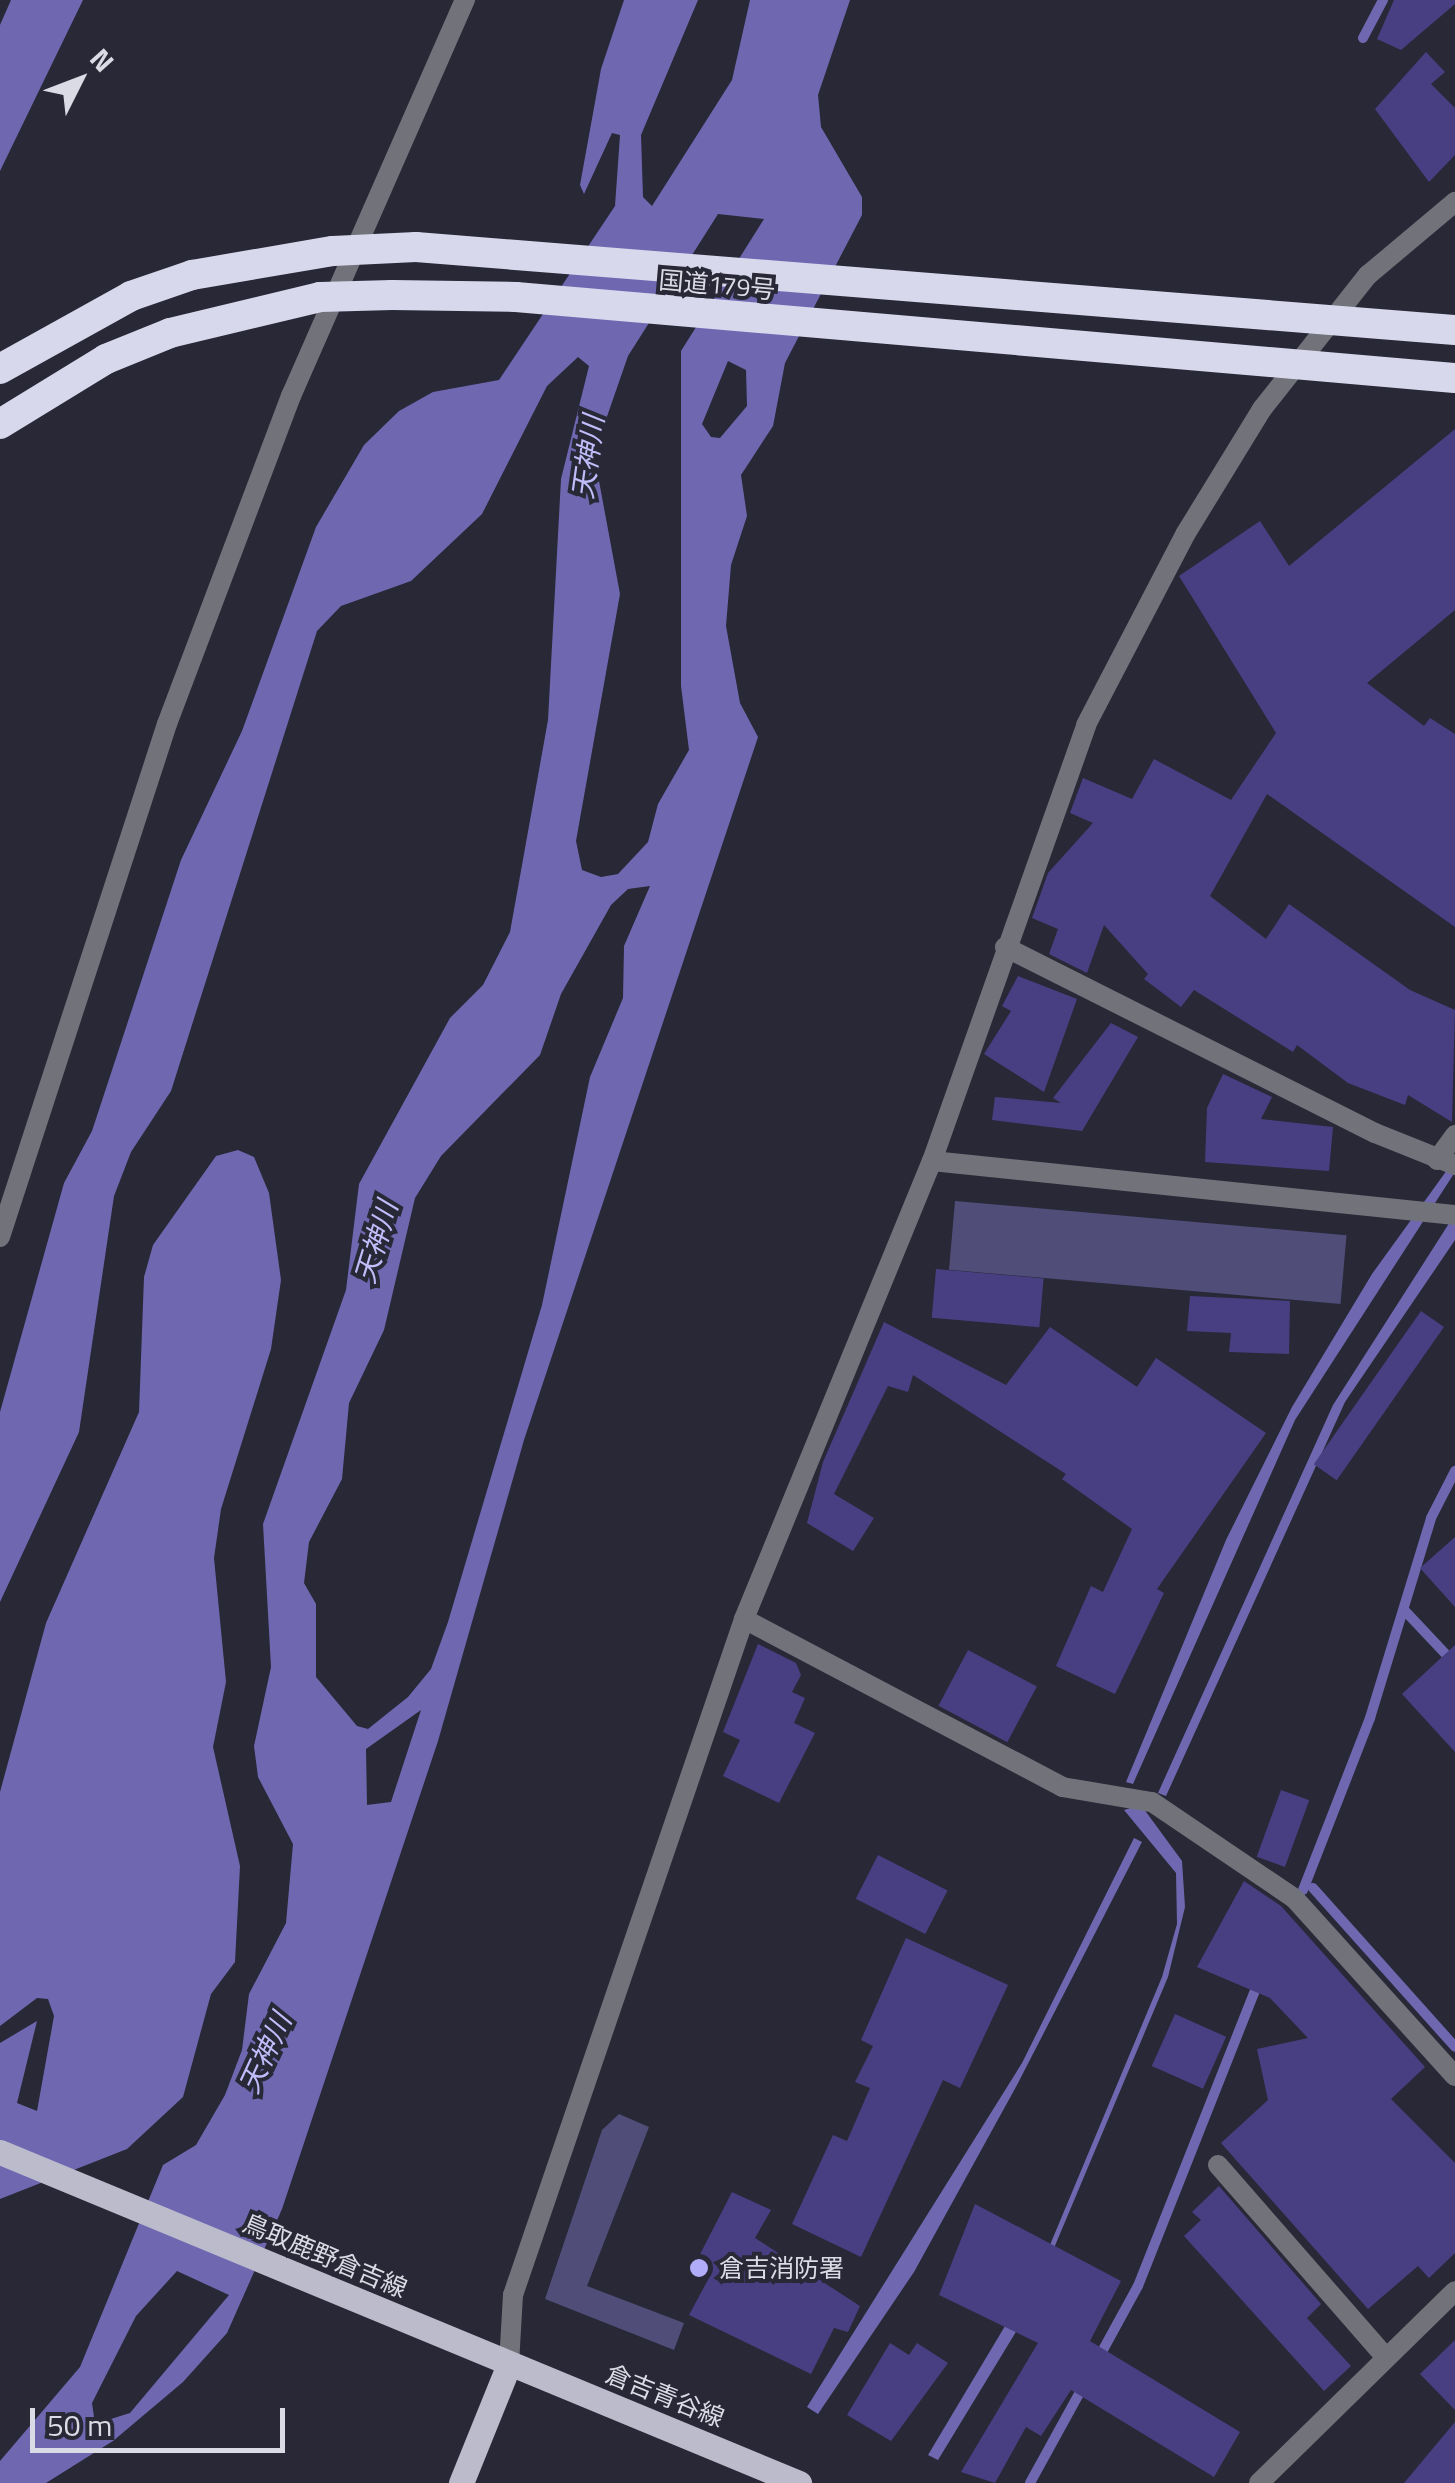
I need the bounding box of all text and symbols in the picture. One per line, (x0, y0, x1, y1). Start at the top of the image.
north arrow (30, 30, 130, 130)
text: N (80, 38, 125, 81)
street label: 国道179号 (657, 265, 777, 305)
water label: 天神川 (566, 413, 610, 501)
water label: 天神川 (348, 1197, 404, 1287)
water label: 天神川 (232, 2008, 298, 2098)
street label: 鳥取鹿野倉吉線 (239, 2208, 411, 2304)
place label: 倉吉消防署 (719, 2253, 844, 2283)
marker: 倉吉消防署 (688, 2257, 710, 2279)
street label: 倉吉青谷線 (601, 2359, 729, 2433)
scale bar (35, 2388, 290, 2450)
text: 50 m (47, 2402, 112, 2448)

